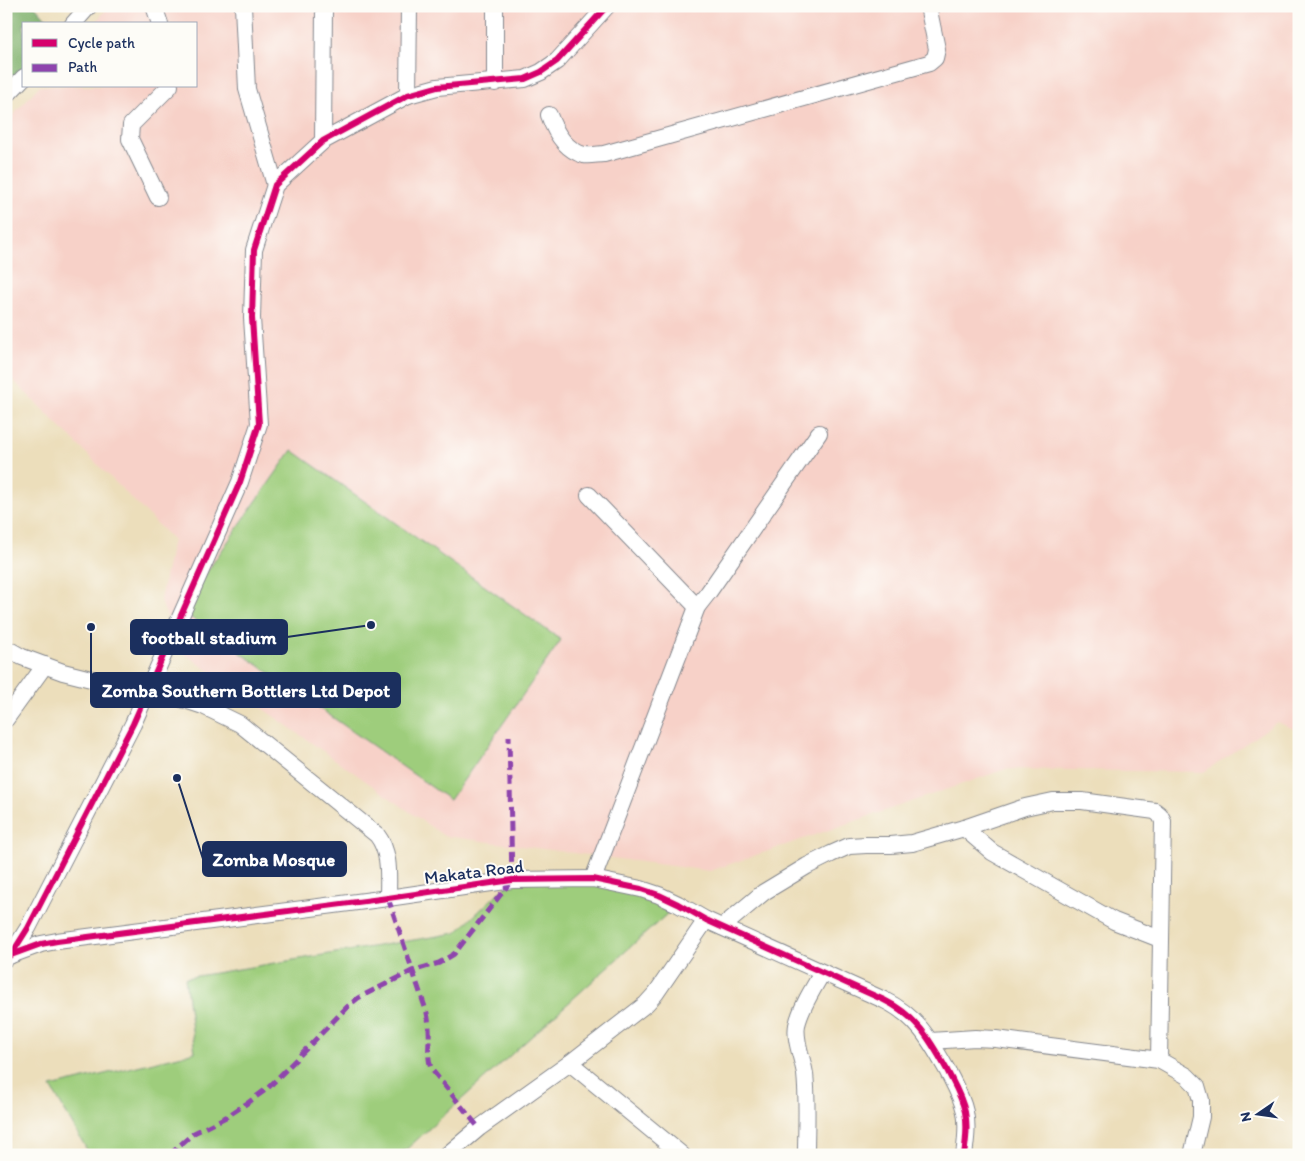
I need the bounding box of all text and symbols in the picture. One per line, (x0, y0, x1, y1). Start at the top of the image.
legend (22, 22, 198, 88)
text: Cycle path (68, 34, 135, 52)
text: Path (68, 58, 97, 76)
callout: football stadium (131, 620, 287, 654)
text: football stadium (141, 626, 277, 649)
callout: Zomba Southern Bottlers Ltd Depot (91, 673, 400, 707)
text: Zomba Southern Bottlers Ltd Depot (102, 679, 390, 702)
callout: Zomba Mosque (203, 842, 346, 876)
text: Zomba Mosque (213, 848, 335, 871)
street label: Makata Road (423, 855, 525, 889)
north arrow (1232, 1088, 1282, 1138)
text: N (1236, 1110, 1255, 1123)

